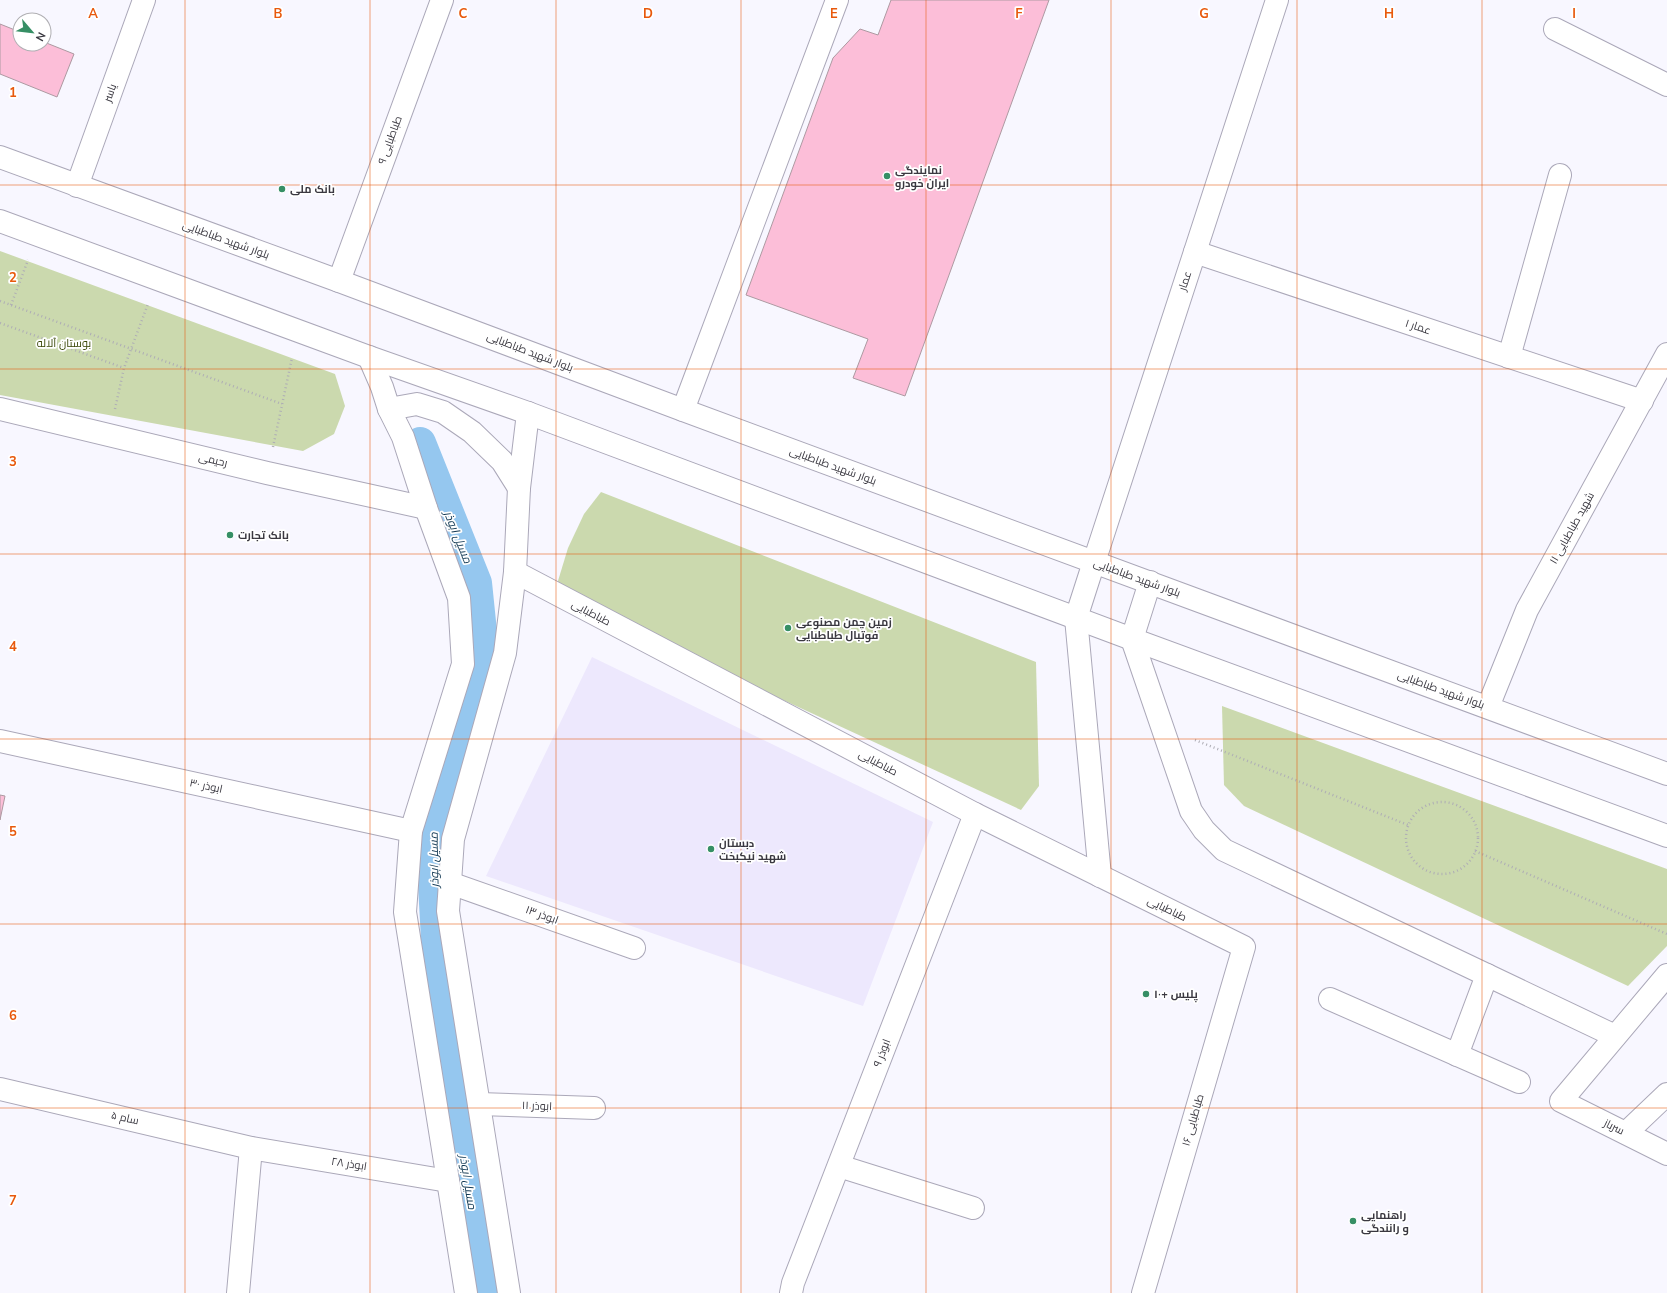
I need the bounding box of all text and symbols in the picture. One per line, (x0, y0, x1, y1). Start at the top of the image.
text: A (88, 5, 98, 23)
text: B (274, 5, 283, 23)
text: C (459, 5, 468, 23)
text: D (643, 5, 653, 23)
text: E (830, 5, 838, 23)
text: F (1015, 5, 1023, 23)
text: G (1199, 5, 1209, 23)
text: H (1384, 5, 1394, 23)
text: I (1572, 5, 1576, 23)
north arrow (12, 12, 52, 52)
text: N (32, 29, 49, 44)
street label: یاسر (99, 82, 120, 105)
text: 1 (9, 84, 17, 102)
street label: طباطبایی ۹ (374, 114, 406, 166)
place label: نمایندگی ایران خودرو (895, 163, 949, 191)
marker: نمایندگی ایران خودرو (882, 171, 892, 181)
place label: بانک ملی (290, 182, 335, 197)
marker: بانک ملی (277, 184, 287, 194)
street label: بلوار شهید طباطبایی (180, 217, 272, 263)
text: 2 (9, 269, 17, 287)
street label: عمار (1174, 269, 1195, 294)
street label: عمار ۱ (1403, 316, 1433, 338)
street label: بلوار شهید طباطبایی (485, 329, 576, 375)
park label: بوستان آلاله (37, 336, 91, 351)
street label: بلوار شهید طباطبایی (787, 443, 879, 489)
street label: رحیمی (197, 449, 229, 471)
text: 3 (9, 453, 17, 471)
street label: شهید طباطبایی ۱۱ (1546, 489, 1598, 567)
water label: مسیل ابوذر (439, 506, 476, 566)
place label: بانک تجارت (238, 528, 289, 543)
marker: بانک تجارت (225, 530, 235, 540)
street label: بلوار شهید طباطبایی (1091, 555, 1183, 601)
street label: طباطبایی (569, 597, 613, 629)
place label: زمین چمن مصنوعی فوتبال طباطبایی (796, 615, 892, 643)
marker: زمین چمن مصنوعی فوتبال طباطبایی (783, 623, 793, 633)
text: 4 (9, 638, 17, 656)
street label: بلوار شهید طباطبایی (1395, 667, 1487, 713)
street label: طباطبایی (856, 747, 900, 779)
street label: ابوذر ۳۰ (188, 775, 224, 797)
text: 5 (9, 823, 17, 841)
water label: مسیل ابوذر (426, 832, 443, 890)
place label: دبستان شهید نیکبخت (719, 836, 786, 864)
marker: دبستان شهید نیکبخت (706, 844, 716, 854)
street label: طباطبایی (1145, 893, 1189, 925)
street label: ابوذر ۱۳ (523, 902, 561, 928)
place label: پلیس +۱۰ (1154, 987, 1198, 1003)
marker: پلیس +۱۰ (1141, 989, 1151, 999)
text: 6 (9, 1007, 17, 1025)
street label: ابوذر ۹ (870, 1037, 894, 1069)
street label: طباطبایی ۱۶ (1178, 1092, 1208, 1148)
street label: ابوذر ۱۱ (522, 1098, 552, 1114)
street label: سام ۵ (110, 1108, 140, 1128)
street label: سرباز (1600, 1115, 1627, 1138)
water label: مسیل ابوذر (455, 1151, 480, 1211)
street label: ابوذر ۲۸ (330, 1154, 368, 1174)
text: 7 (9, 1192, 17, 1210)
place label: راهنمایی و رانندگی (1361, 1208, 1409, 1236)
marker: راهنمایی و رانندگی (1348, 1216, 1358, 1226)

